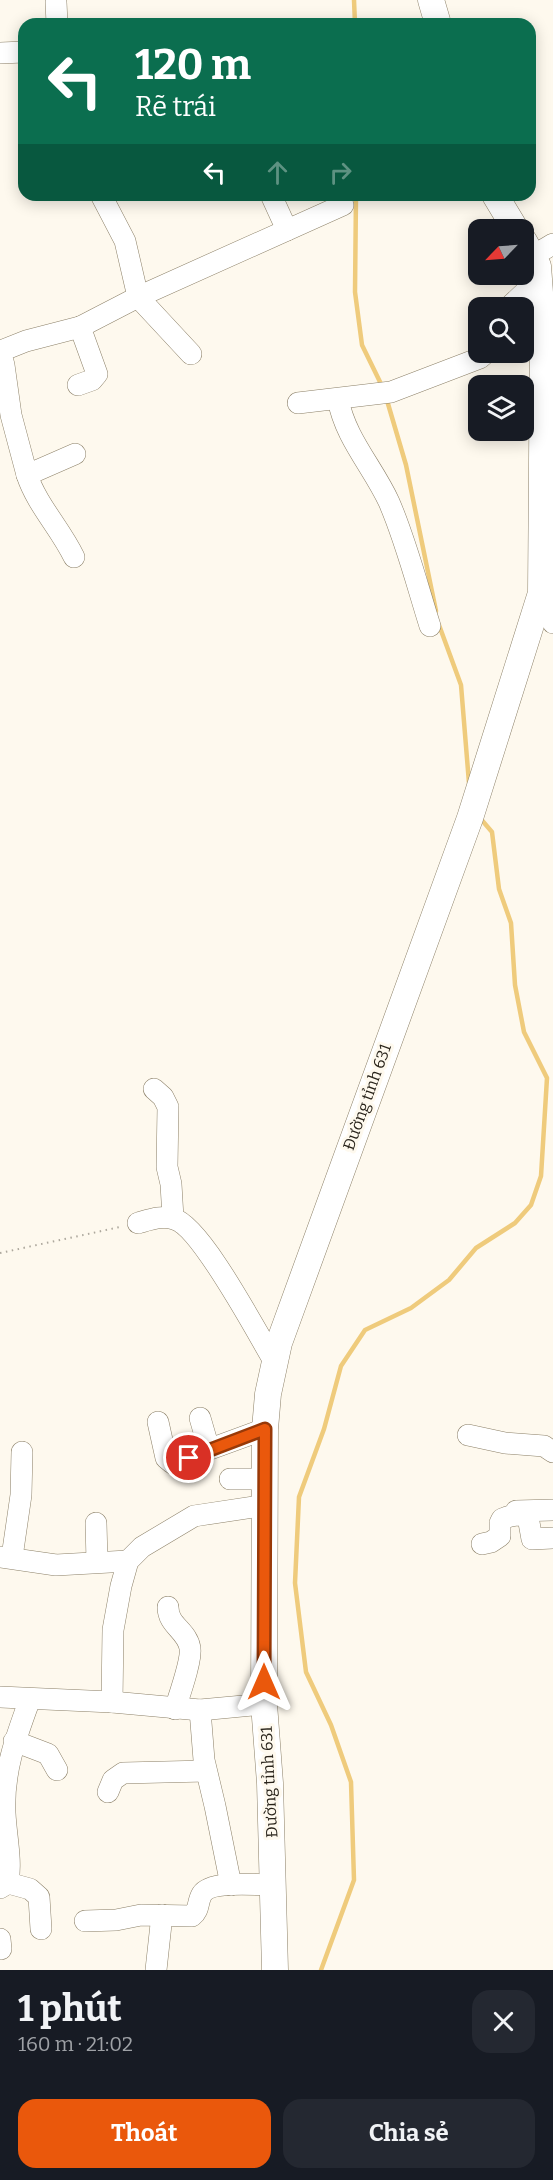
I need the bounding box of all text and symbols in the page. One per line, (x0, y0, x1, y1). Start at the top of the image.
text: 120 m (135, 40, 251, 90)
icon: left (36, 42, 114, 120)
text: Rẽ trái (135, 91, 216, 123)
icon: left (198, 156, 231, 189)
icon: ahead (261, 156, 294, 189)
icon: right (324, 156, 357, 189)
north arrow (468, 219, 534, 285)
map controls (468, 219, 534, 441)
button: search (468, 297, 534, 363)
button: layers (468, 375, 534, 441)
street label: Đường tỉnh 631 (339, 1041, 395, 1153)
pin (163, 1432, 214, 1483)
icon: arrive (172, 1441, 205, 1474)
position arrow (232, 1650, 296, 1714)
street label: Đường tỉnh 631 (257, 1725, 281, 1838)
text: 1 phút (18, 1987, 122, 2031)
button: close (472, 1990, 535, 2053)
text: 160 m · 21:02 (18, 2032, 133, 2056)
button: Thoát (18, 2099, 271, 2168)
button: Chia sẻ (283, 2099, 535, 2168)

